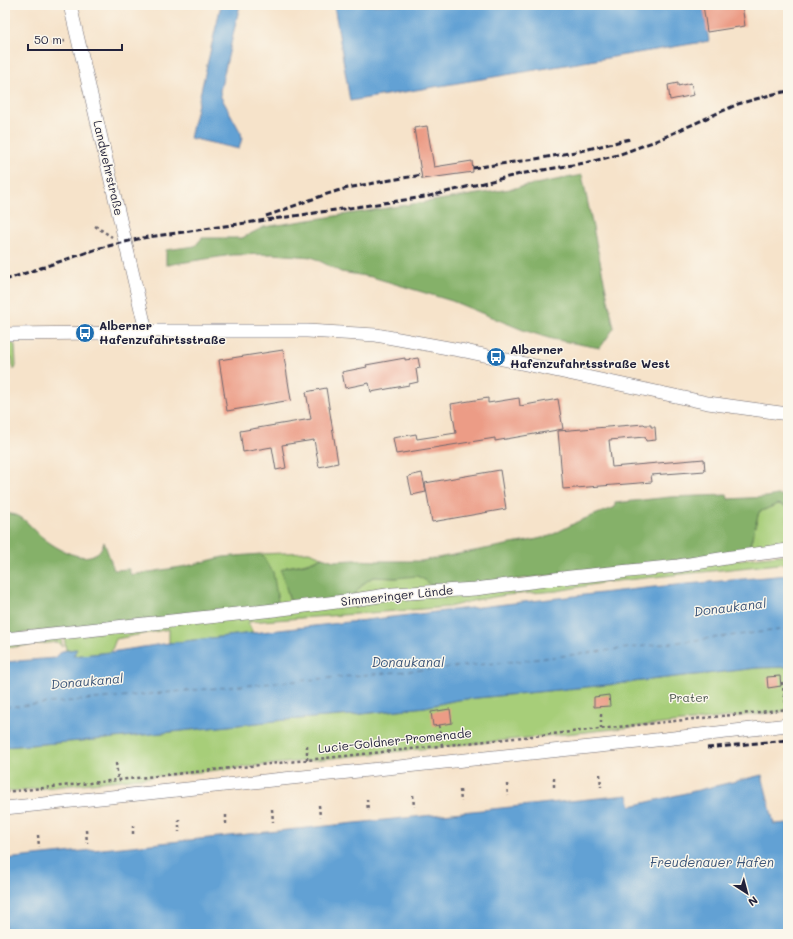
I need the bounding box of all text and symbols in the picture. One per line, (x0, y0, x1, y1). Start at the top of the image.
scale bar (28, 26, 122, 52)
text: 50 m (34, 31, 62, 47)
street label: Landwehrstraße (90, 119, 128, 217)
place label: Alberner Hafenzufahrtsstraße (99, 317, 226, 347)
bus stop icon: Alberner Hafenzufahrtsstraße (74, 322, 96, 344)
place label: Alberner Hafenzufahrtsstraße West (510, 341, 670, 371)
bus stop icon: Alberner Hafenzufahrtsstraße West (485, 346, 507, 368)
street label: Simmeringer Lände (340, 581, 454, 609)
water label: Donaukanal (693, 594, 768, 619)
water label: Donaukanal (372, 653, 445, 670)
water label: Donaukanal (50, 669, 125, 692)
park label: Prater (669, 689, 709, 705)
street label: Lucie-Goldner-Promenade (317, 724, 473, 756)
water label: Freudenauer Hafen (650, 853, 774, 870)
north arrow (727, 873, 767, 913)
text: N (745, 893, 761, 910)

